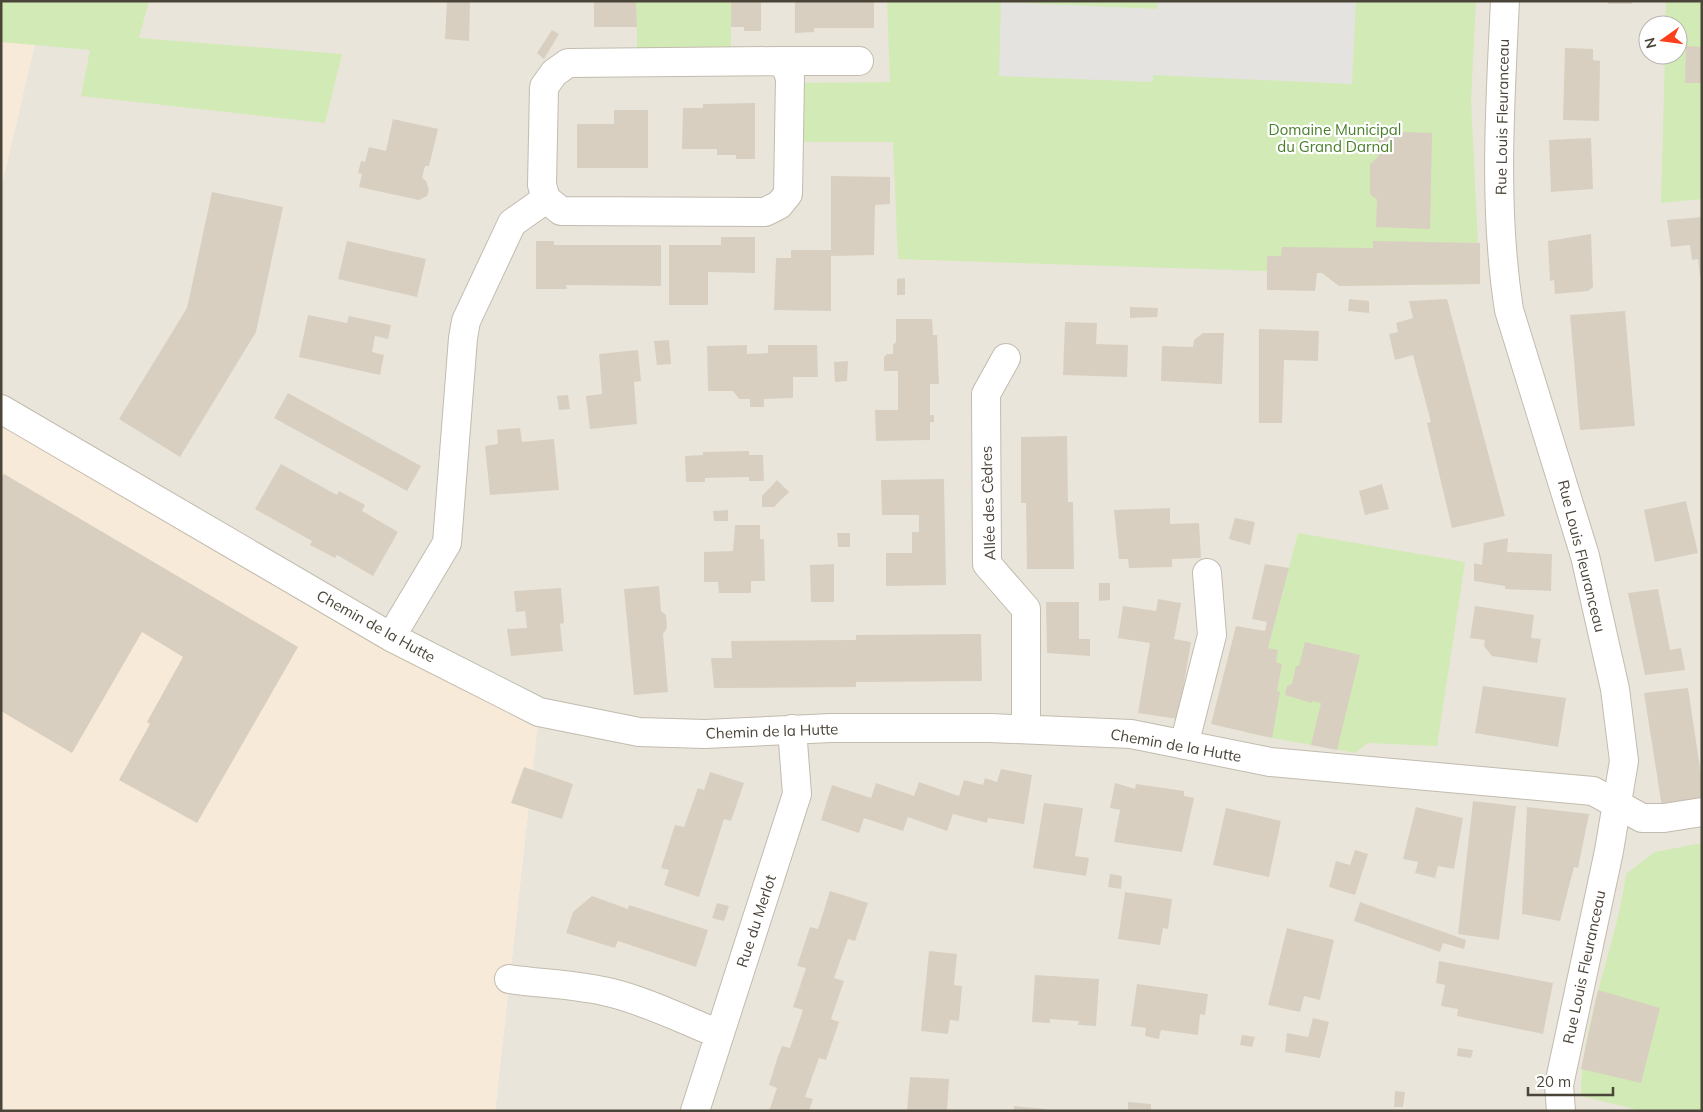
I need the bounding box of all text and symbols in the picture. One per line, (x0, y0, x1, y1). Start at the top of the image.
north arrow (1638, 15, 1688, 65)
text: N (1640, 36, 1660, 50)
street label: Rue Louis Fleuranceau (1491, 39, 1513, 195)
park label: Domaine Municipal du Grand Darnal (1269, 120, 1401, 156)
street label: Allée des Cèdres (977, 445, 999, 561)
street label: Rue Louis Fleuranceau (1554, 478, 1610, 634)
street label: Chemin de la Hutte (313, 586, 439, 666)
street label: Chemin de la Hutte (705, 719, 839, 743)
street label: Chemin de la Hutte (1109, 724, 1243, 766)
street label: Rue du Merlot (732, 872, 780, 970)
street label: Rue Louis Fleuranceau (1558, 889, 1610, 1045)
scale bar (1528, 1064, 1613, 1096)
text: 20 m (1536, 1072, 1571, 1091)

